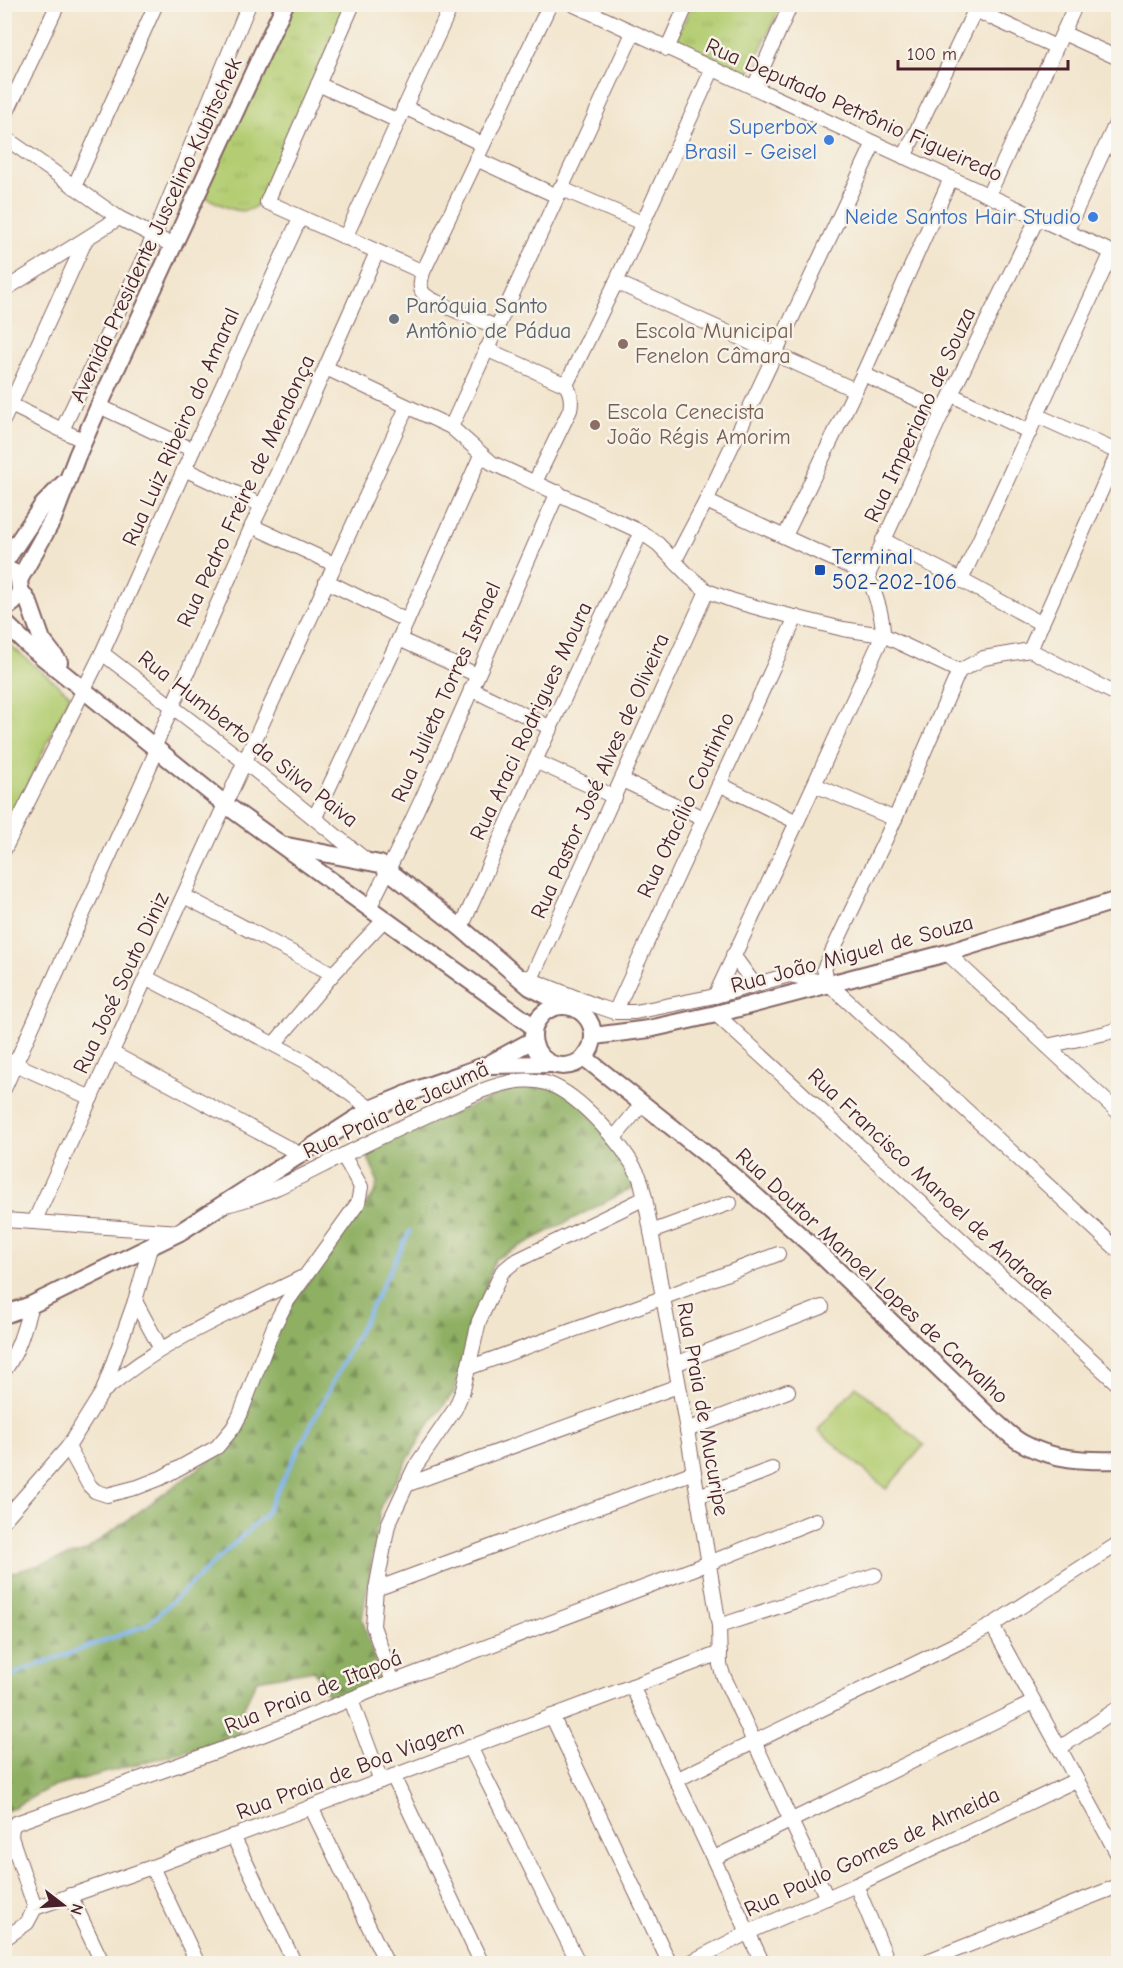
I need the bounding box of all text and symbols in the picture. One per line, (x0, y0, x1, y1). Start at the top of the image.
street label: Rua Deputado Petrônio Figueiredo (701, 33, 1007, 187)
scale bar (898, 33, 1068, 71)
text: 100 m (907, 44, 957, 65)
street label: Avenida Presidente Juscelino Kubitschek (64, 53, 248, 407)
place label: Superbox Brasil - Geisel (684, 114, 818, 165)
marker: Superbox Brasil - Geisel (822, 133, 836, 147)
place label: Neide Santos Hair Studio (845, 204, 1081, 230)
marker: Neide Santos Hair Studio (1086, 210, 1100, 224)
place label: Paróquia Santo Antônio de Pádua (406, 293, 571, 344)
street label: Rua Imperiano de Souza (859, 303, 981, 527)
street label: Rua Luiz Ribeiro do Amaral (117, 304, 245, 550)
marker: Paróquia Santo Antônio de Pádua (387, 312, 401, 326)
place label: Escola Municipal Fenelon Câmara (635, 318, 793, 369)
marker: Escola Municipal Fenelon Câmara (616, 337, 630, 351)
street label: Rua Pedro Freire de Mendonça (171, 351, 321, 631)
place label: Escola Cenecista João Régis Amorim (607, 399, 791, 450)
marker: Escola Cenecista João Régis Amorim (588, 418, 602, 432)
place label: Terminal 502-202-106 (832, 544, 957, 595)
marker: Terminal 502-202-106 (813, 563, 827, 577)
street label: Rua Julieta Torres Ismael (386, 578, 506, 806)
street label: Rua Araci Rodrigues Moura (464, 598, 598, 844)
street label: Rua Pastor José Alves de Oliveira (525, 629, 675, 923)
street label: Rua Humberto da Silva Paiva (133, 645, 363, 833)
street label: Rua Otacílio Coutinho (632, 708, 740, 902)
street label: Rua José Souto Diniz (68, 888, 175, 1078)
street label: Rua João Miguel de Souza (728, 909, 976, 999)
street label: Rua Praia de Jacumã (299, 1056, 493, 1164)
street label: Rua Francisco Manoel de Andrade (802, 1063, 1060, 1305)
street label: Rua Doutor Manoel Lopes de Carvalho (730, 1143, 1014, 1409)
street label: Rua Praia de Mucuripe (671, 1300, 735, 1518)
street label: Rua Praia de Itapoá (220, 1645, 406, 1739)
street label: Rua Praia de Boa Viagem (232, 1715, 468, 1825)
street label: Rua Paulo Gomes de Almeida (740, 1781, 1004, 1923)
north arrow (33, 1875, 93, 1935)
text: N (66, 1901, 87, 1917)

